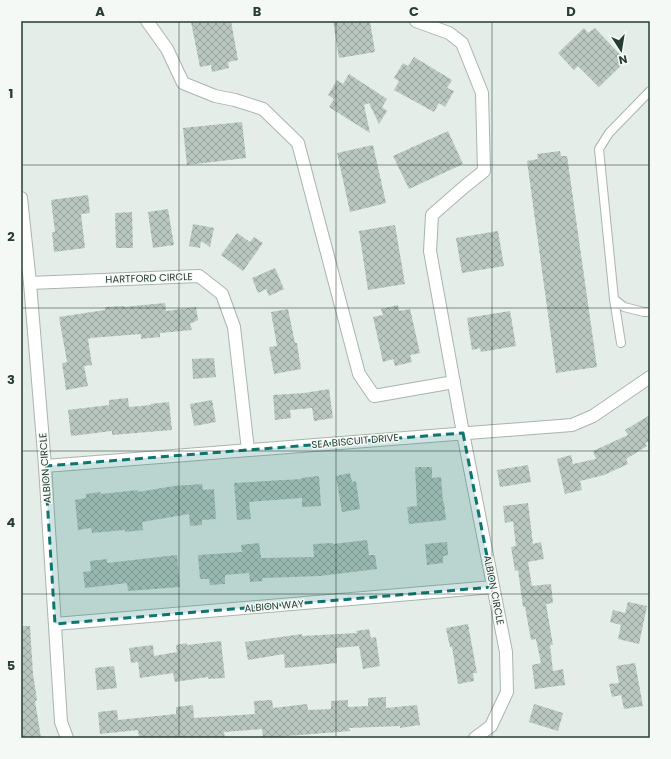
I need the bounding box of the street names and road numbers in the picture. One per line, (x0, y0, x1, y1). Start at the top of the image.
street label: HARTFORD CIRCLE (105, 269, 193, 287)
street label: SEA BISCUIT DRIVE (311, 430, 399, 452)
street label: ALBION CIRCLE (35, 432, 55, 504)
street label: ALBION CIRCLE (480, 554, 508, 626)
street label: ALBION WAY (244, 596, 304, 616)

